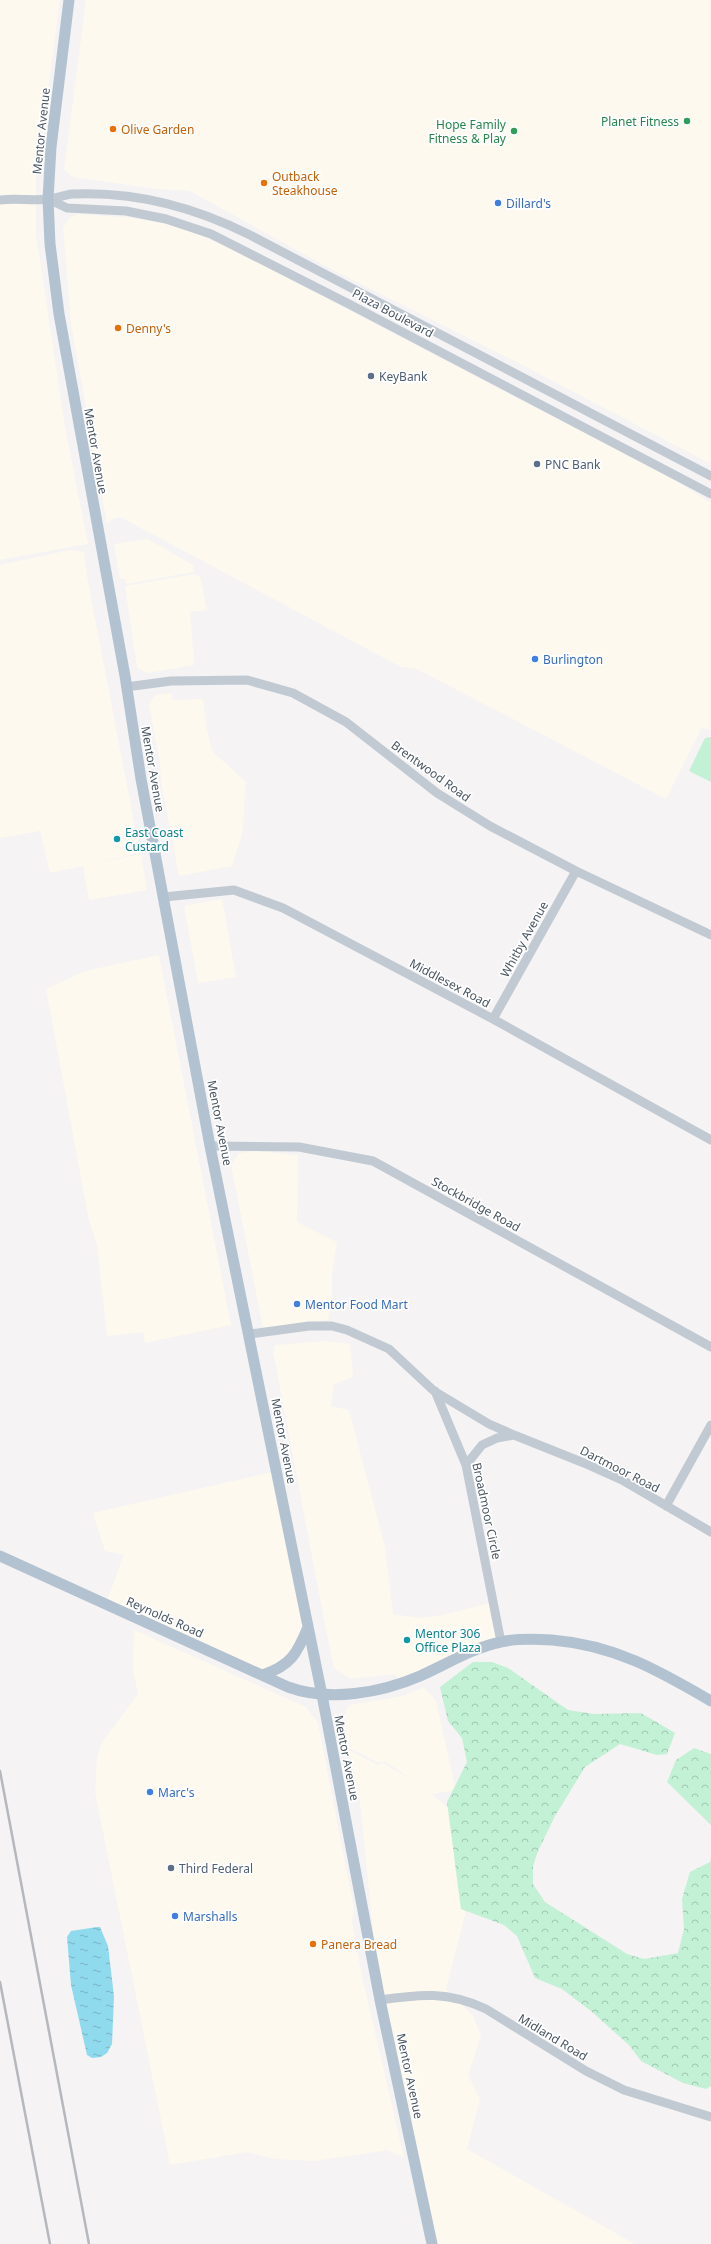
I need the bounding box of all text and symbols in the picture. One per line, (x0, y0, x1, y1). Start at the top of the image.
street label: Mentor Avenue (28, 87, 54, 175)
place label: Planet Fitness (601, 113, 679, 130)
place label: Hope Family Fitness & Play (428, 116, 507, 147)
marker: Planet Fitness (682, 116, 692, 126)
place label: Olive Garden (121, 121, 194, 138)
marker: Olive Garden (108, 124, 118, 134)
marker: Hope Family Fitness & Play (509, 126, 519, 136)
place label: Outback Steakhouse (272, 168, 338, 199)
marker: Outback Steakhouse (259, 178, 269, 188)
place label: Dillard's (506, 195, 551, 212)
marker: Dillard's (493, 198, 503, 208)
street label: Plaza Boulevard (349, 284, 437, 342)
place label: Denny's (126, 320, 171, 337)
marker: Denny's (113, 323, 123, 333)
place label: KeyBank (379, 368, 428, 385)
marker: KeyBank (366, 371, 376, 381)
street label: Mentor Avenue (80, 407, 112, 495)
place label: PNC Bank (545, 456, 601, 473)
marker: PNC Bank (532, 459, 542, 469)
place label: Burlington (543, 651, 603, 668)
marker: Burlington (530, 654, 540, 664)
street label: Mentor Avenue (137, 725, 169, 813)
street label: Brentwood Road (388, 736, 474, 806)
place label: East Coast Custard (125, 824, 184, 855)
marker: East Coast Custard (112, 834, 122, 844)
street label: Whitby Avenue (496, 898, 552, 980)
street label: Middlesex Road (407, 955, 493, 1011)
street label: Mentor Avenue (203, 1079, 237, 1167)
street label: Stockbridge Road (428, 1173, 524, 1235)
place label: Mentor Food Mart (305, 1296, 409, 1313)
marker: Mentor Food Mart (292, 1299, 302, 1309)
street label: Mentor Avenue (267, 1397, 301, 1485)
street label: Dartmoor Road (577, 1442, 663, 1496)
street label: Broadmoor Circle (468, 1461, 506, 1561)
street label: Reynolds Road (124, 1592, 206, 1642)
place label: Mentor 306 Office Plaza (415, 1625, 481, 1656)
marker: Mentor 306 Office Plaza (402, 1635, 412, 1645)
street label: Mentor Avenue (330, 1714, 364, 1802)
place label: Marc's (158, 1784, 195, 1801)
marker: Marc's (145, 1787, 155, 1797)
place label: Third Federal (179, 1860, 253, 1877)
marker: Third Federal (166, 1863, 176, 1873)
place label: Marshalls (183, 1908, 238, 1925)
marker: Marshalls (170, 1911, 180, 1921)
place label: Panera Bread (321, 1936, 397, 1953)
marker: Panera Bread (308, 1939, 318, 1949)
street label: Midland Road (515, 2010, 591, 2064)
street label: Mentor Avenue (393, 2032, 427, 2120)

